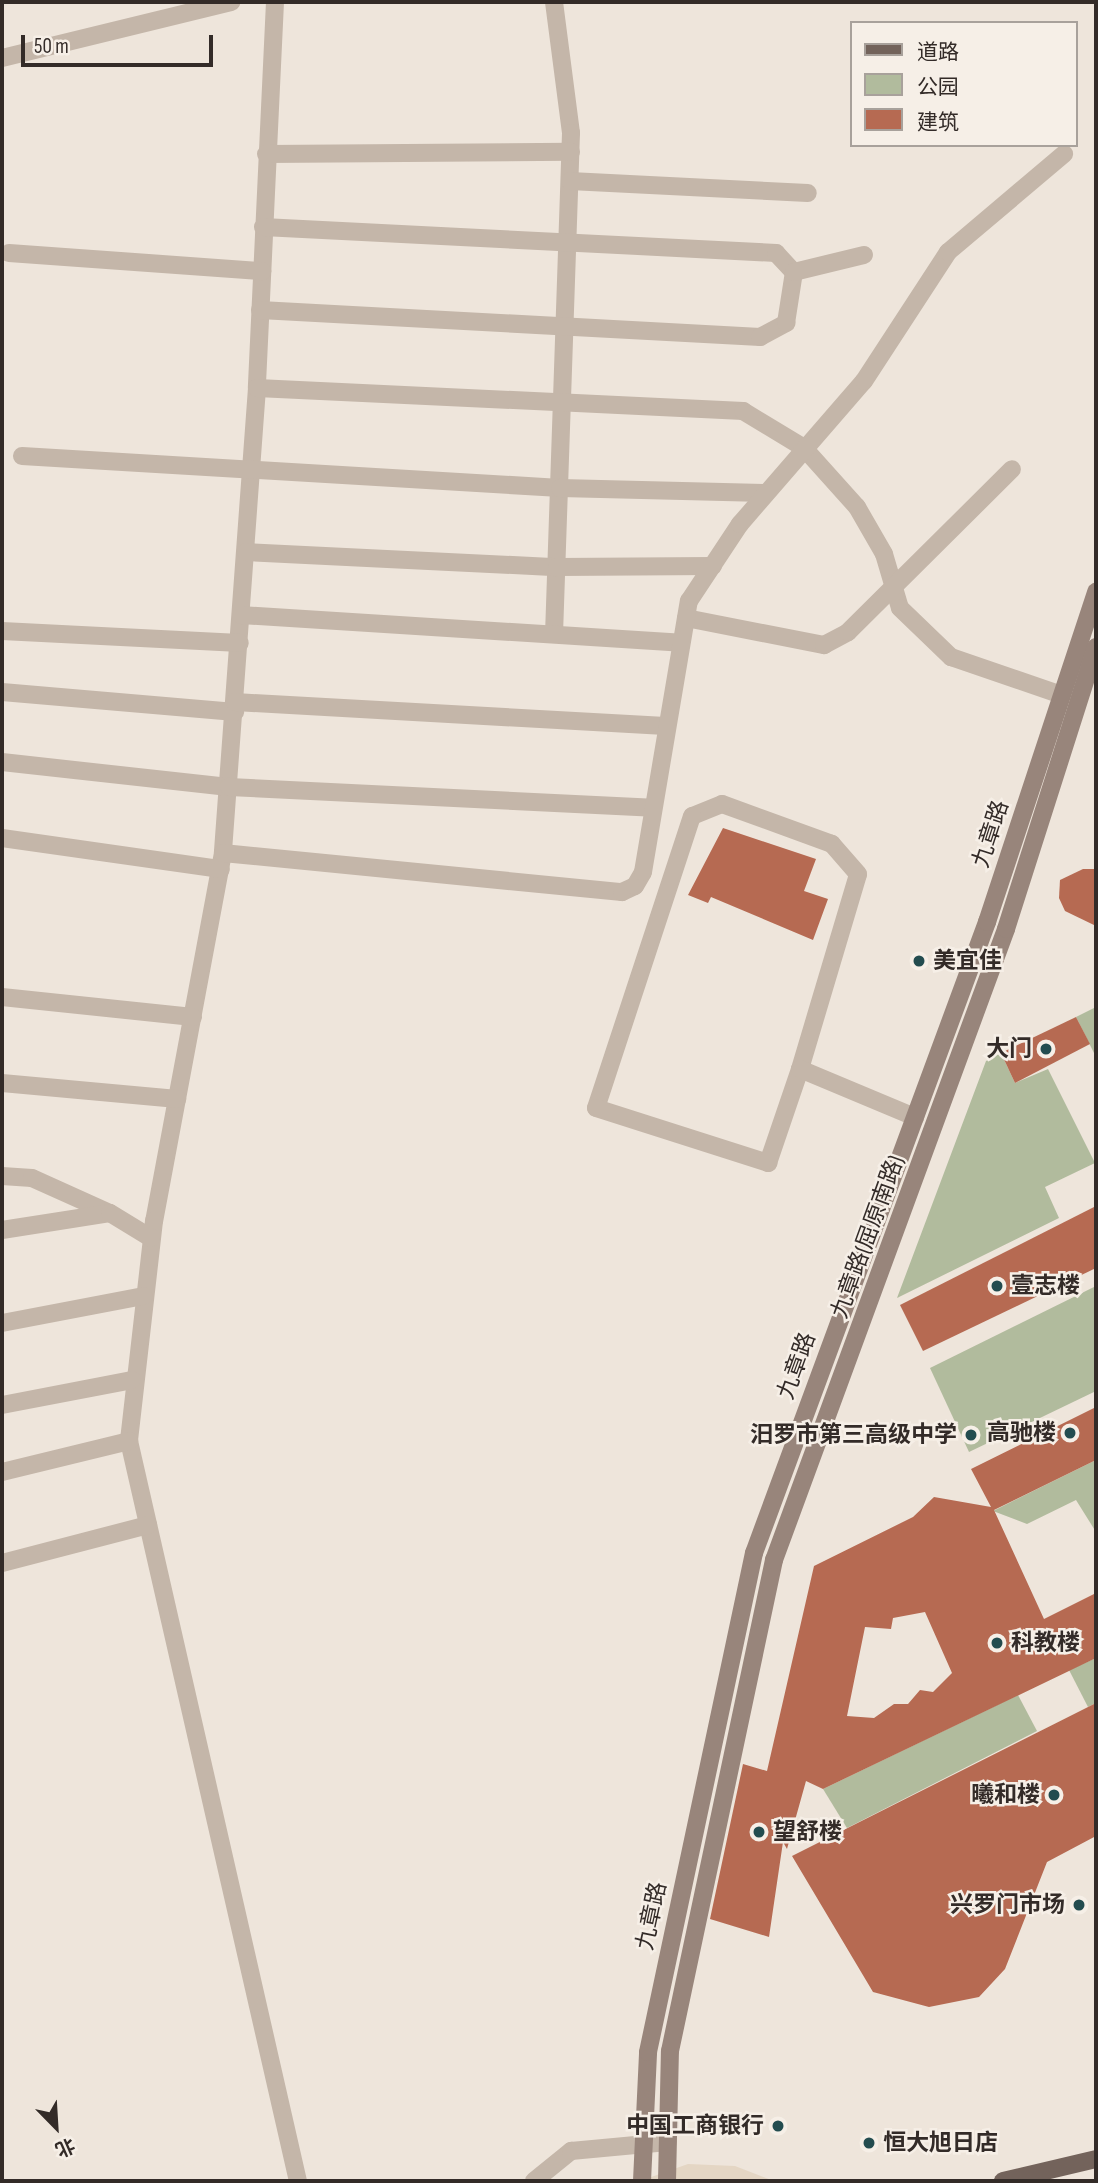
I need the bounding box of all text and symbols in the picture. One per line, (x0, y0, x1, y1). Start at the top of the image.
scale bar (24, 21, 217, 65)
legend (850, 21, 1077, 147)
text: 50 m (34, 34, 69, 59)
text: 道路 (917, 40, 959, 65)
text: 公园 (917, 75, 959, 100)
text: 建筑 (917, 110, 959, 135)
street label: 九章路 (967, 797, 1015, 871)
place label: 美宜佳 (933, 947, 1002, 975)
marker: 美宜佳 (911, 953, 927, 969)
place label: 大门 (986, 1035, 1032, 1063)
marker: 大门 (1038, 1041, 1054, 1057)
street label: 九章路(屈原南路) (826, 1152, 910, 1322)
place label: 壹志楼 (1011, 1272, 1080, 1300)
marker: 壹志楼 (989, 1278, 1005, 1294)
street label: 九章路 (772, 1329, 822, 1403)
place label: 高驰楼 (987, 1419, 1056, 1447)
place label: 汨罗市第三高级中学 (750, 1421, 957, 1449)
marker: 高驰楼 (1062, 1425, 1078, 1441)
marker: 汨罗市第三高级中学 (963, 1427, 979, 1443)
place label: 科教楼 (1011, 1629, 1080, 1657)
marker: 科教楼 (989, 1635, 1005, 1651)
place label: 曦和楼 (971, 1781, 1040, 1809)
marker: 曦和楼 (1046, 1787, 1062, 1803)
place label: 望舒楼 (773, 1818, 842, 1846)
marker: 望舒楼 (751, 1824, 767, 1840)
street label: 九章路 (631, 1879, 673, 1953)
place label: 兴罗门市场 (950, 1891, 1065, 1919)
marker: 兴罗门市场 (1071, 1897, 1087, 1913)
north arrow (21, 2092, 91, 2162)
place label: 中国工商银行 (626, 2112, 764, 2140)
marker: 中国工商银行 (770, 2118, 786, 2134)
place label: 恒大旭日店 (883, 2129, 998, 2157)
text: 北 (51, 2132, 78, 2161)
marker: 恒大旭日店 (861, 2135, 877, 2151)

